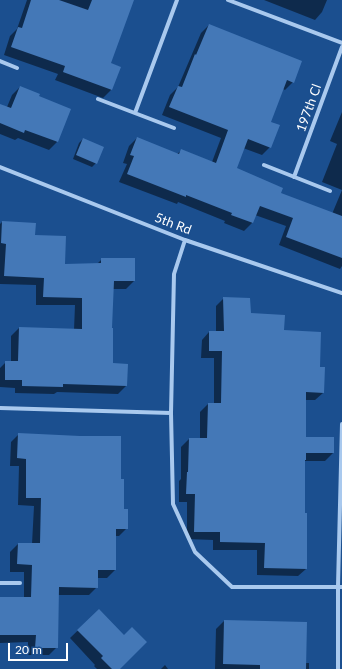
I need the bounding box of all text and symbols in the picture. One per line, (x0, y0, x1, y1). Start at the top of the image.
street label: 197th Cl (293, 82, 325, 134)
street label: 5th Rd (153, 210, 193, 238)
scale bar (10, 635, 70, 661)
text: 20 m (15, 642, 42, 657)

